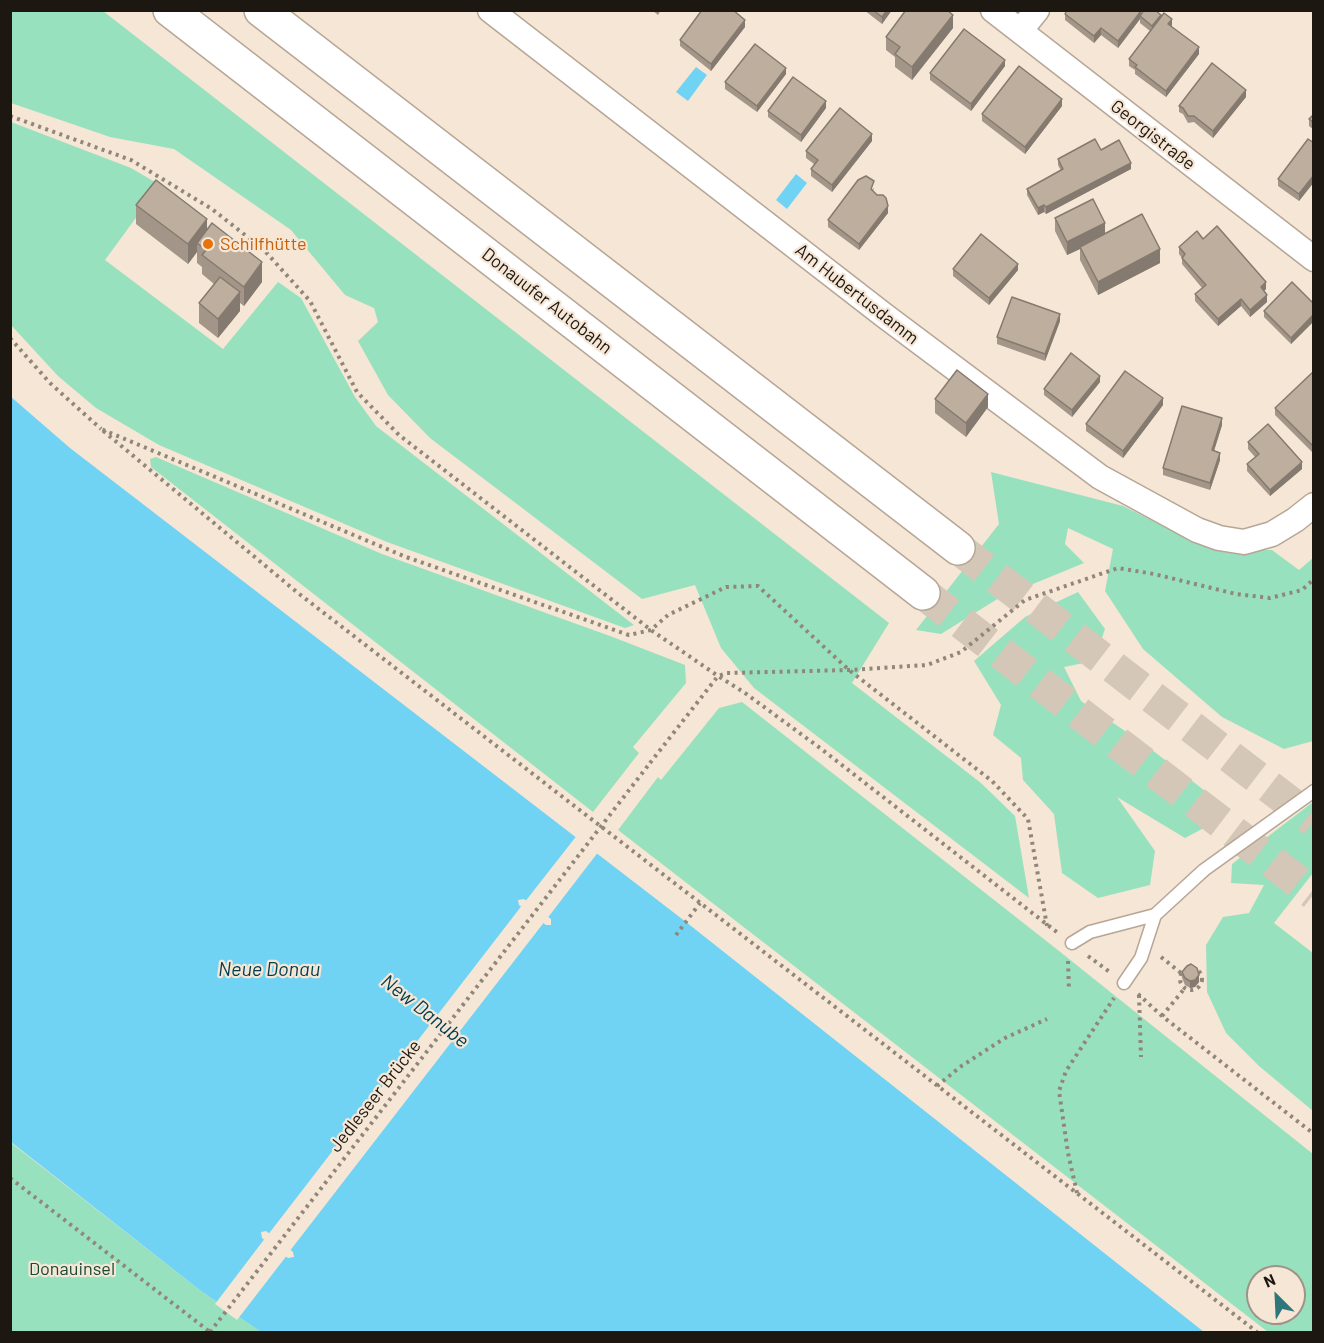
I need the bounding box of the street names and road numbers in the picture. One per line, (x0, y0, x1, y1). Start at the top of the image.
street label: Georgistraße (1106, 95, 1200, 175)
street label: Am Hubertusdamm (791, 239, 923, 349)
street label: Donauufer Autobahn (477, 243, 617, 359)
street label: Jedleseer Brücke (324, 1036, 426, 1156)

